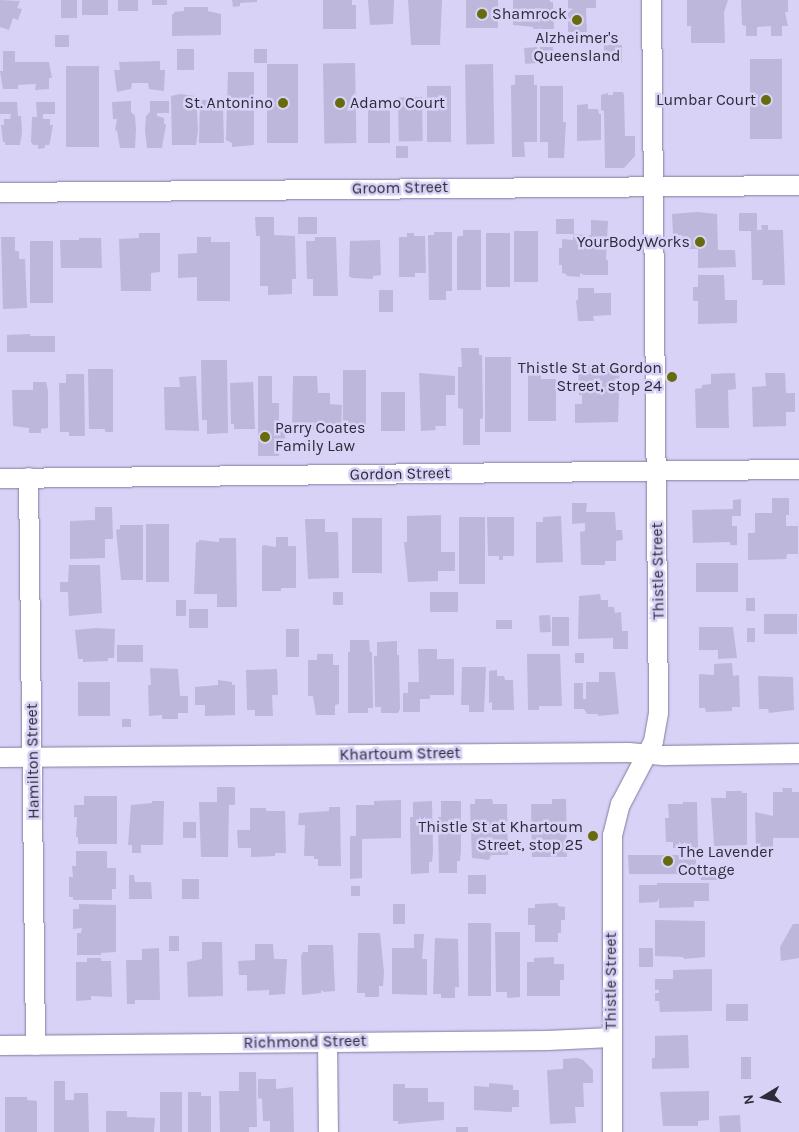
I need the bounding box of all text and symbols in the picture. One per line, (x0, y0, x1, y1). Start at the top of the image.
place label: Shamrock (492, 4, 567, 24)
marker: Shamrock (476, 8, 488, 20)
marker: Alzheimer's Queensland (571, 14, 583, 26)
place label: Alzheimer's Queensland (533, 28, 621, 66)
place label: Lumbar Court (656, 90, 756, 110)
place label: St. Antonino (184, 93, 273, 113)
place label: Adamo Court (350, 93, 445, 113)
marker: Lumbar Court (760, 94, 772, 106)
marker: St. Antonino (277, 97, 289, 109)
marker: Adamo Court (334, 97, 346, 109)
street label: Groom Street (352, 178, 448, 198)
place label: YourBodyWorks (577, 232, 690, 252)
marker: YourBodyWorks (694, 236, 706, 248)
place label: Thistle St at Gordon Street, stop 24 (518, 358, 662, 396)
marker: Thistle St at Gordon Street, stop 24 (666, 371, 678, 383)
place label: Parry Coates Family Law (275, 418, 365, 456)
marker: Parry Coates Family Law (259, 431, 271, 443)
street label: Gordon Street (350, 464, 450, 484)
street label: Thistle Street (648, 522, 668, 620)
street label: Hamilton Street (22, 703, 44, 819)
street label: Khartoum Street (339, 743, 461, 765)
place label: Thistle St at Khartoum Street, stop 25 (418, 817, 583, 855)
marker: Thistle St at Khartoum Street, stop 25 (587, 830, 599, 842)
place label: The Lavender Cottage (678, 842, 773, 880)
marker: The Lavender Cottage (662, 855, 674, 867)
street label: Thistle Street (601, 932, 621, 1030)
street label: Richmond Street (243, 1031, 367, 1053)
north arrow (739, 1072, 789, 1122)
text: N (740, 1093, 758, 1106)

